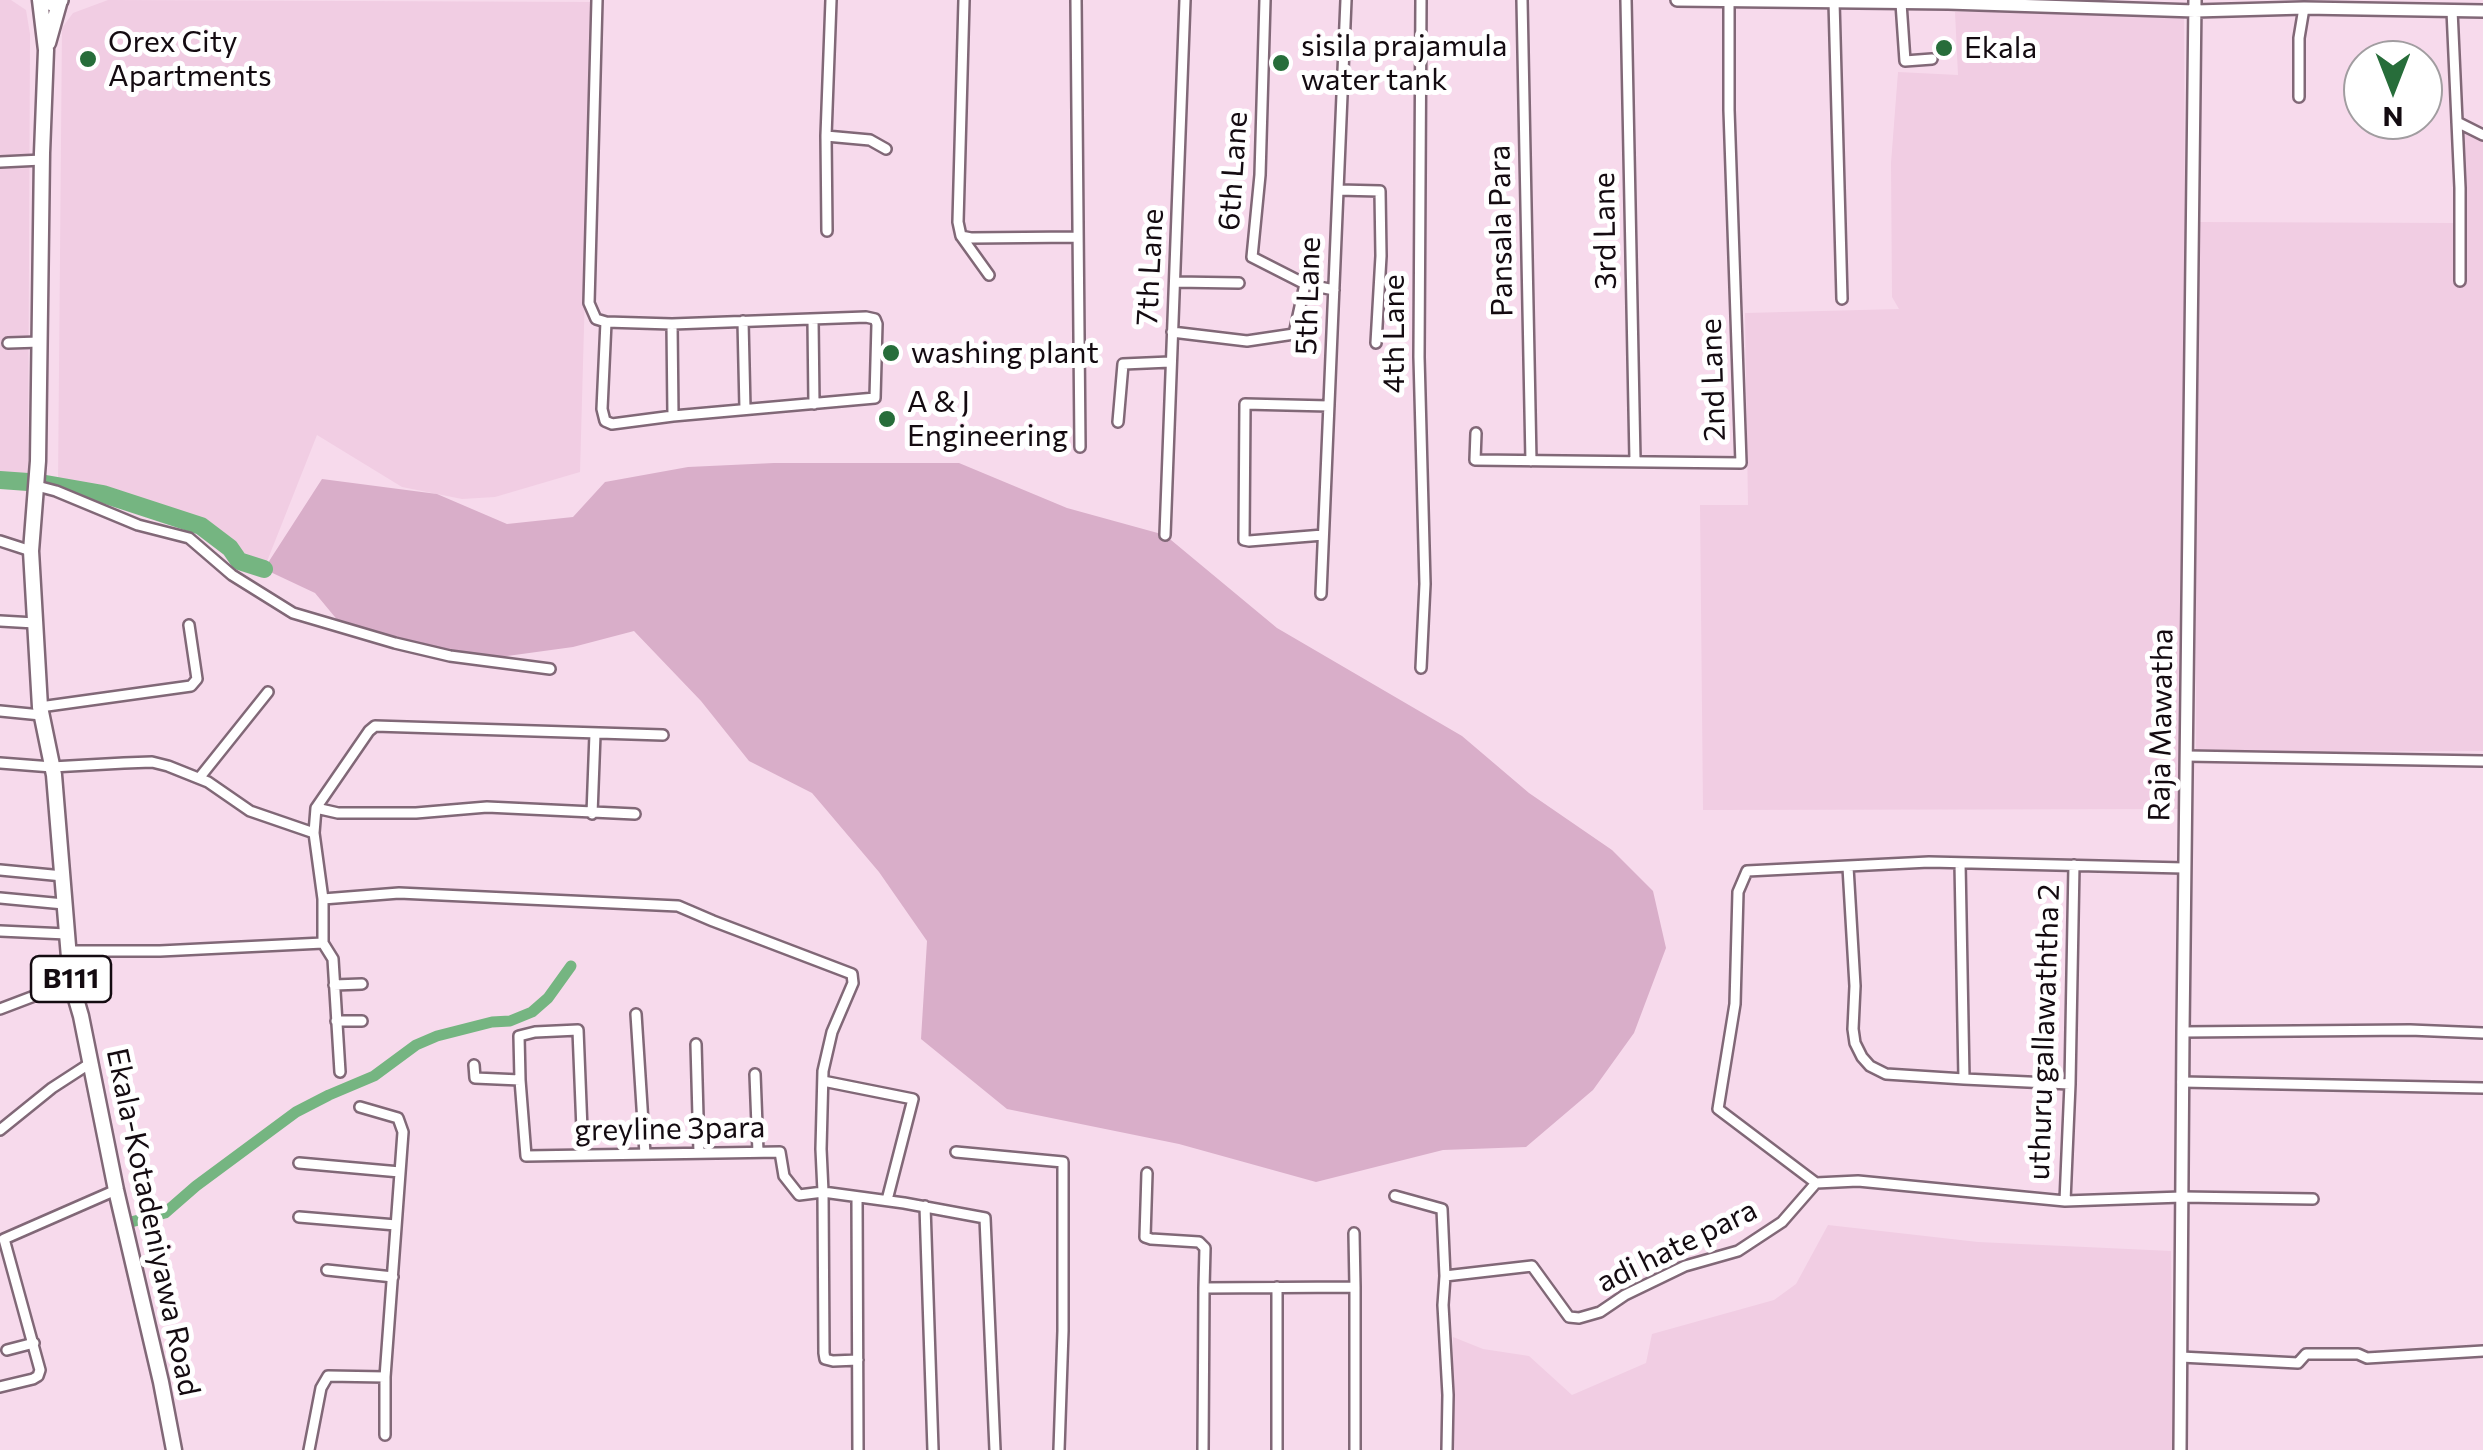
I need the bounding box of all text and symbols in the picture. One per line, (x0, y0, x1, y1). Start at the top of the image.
place label: Orex City Apartments (108, 24, 272, 94)
place label: sisila prajamula water tank (1301, 28, 1507, 98)
place label: Ekala (1964, 30, 2037, 66)
marker: Ekala (1933, 37, 1955, 59)
north arrow (2343, 40, 2443, 140)
marker: Orex City Apartments (77, 48, 99, 70)
marker: sisila prajamula water tank (1270, 52, 1292, 74)
text: N (2383, 101, 2404, 135)
street label: 6th Lane (1211, 110, 1255, 232)
street label: Pansala Para (1482, 145, 1520, 317)
street label: 3rd Lane (1586, 172, 1624, 290)
street label: 7th Lane (1129, 208, 1171, 326)
street label: 5th Lane (1288, 236, 1328, 356)
street label: 4th Lane (1376, 274, 1412, 394)
street label: 2nd Lane (1693, 318, 1733, 442)
place label: washing plant (911, 335, 1099, 371)
marker: washing plant (880, 342, 902, 364)
place label: A & J Engineering (907, 384, 1068, 454)
marker: A & J Engineering (876, 408, 898, 430)
street label: Raja Mawatha (2141, 628, 2181, 822)
street label: uthuru gallawaththa 2 (2021, 883, 2067, 1181)
road number: B111 (31, 956, 111, 1002)
street label: Ekala-Kotadeniyawa Road (99, 1045, 207, 1399)
street label: greyline 3para (574, 1109, 766, 1149)
street label: adi hate para (1591, 1192, 1763, 1300)

